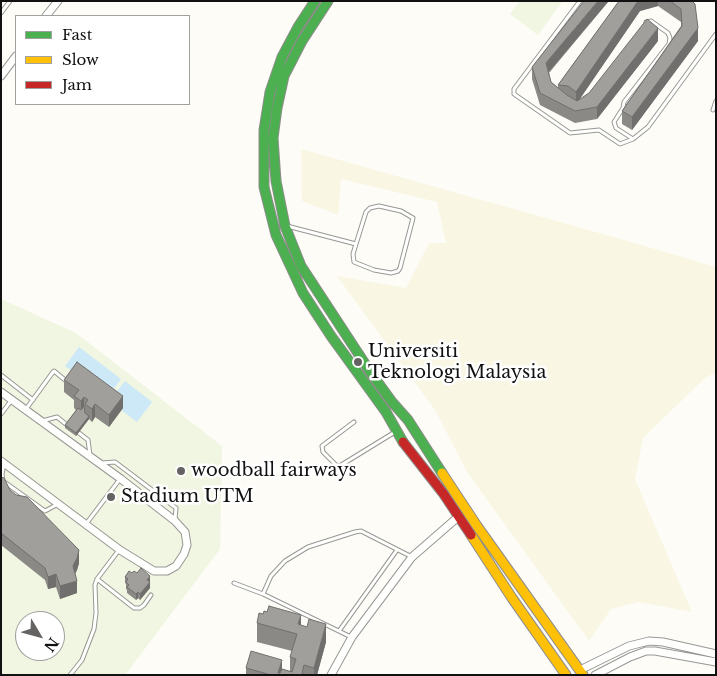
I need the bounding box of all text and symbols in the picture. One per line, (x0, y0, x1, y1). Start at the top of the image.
legend (15, 15, 190, 105)
text: Fast (62, 25, 92, 44)
text: Slow (62, 50, 99, 69)
text: Jam (62, 75, 92, 94)
place label: Universiti Teknologi Malaysia (368, 341, 546, 384)
marker: Universiti Teknologi Malaysia (352, 356, 364, 368)
place label: woodball fairways (191, 460, 357, 482)
marker: woodball fairways (175, 465, 187, 477)
place label: Stadium UTM (121, 486, 254, 508)
marker: Stadium UTM (105, 491, 117, 503)
north arrow (15, 611, 65, 661)
text: N (40, 634, 62, 655)

